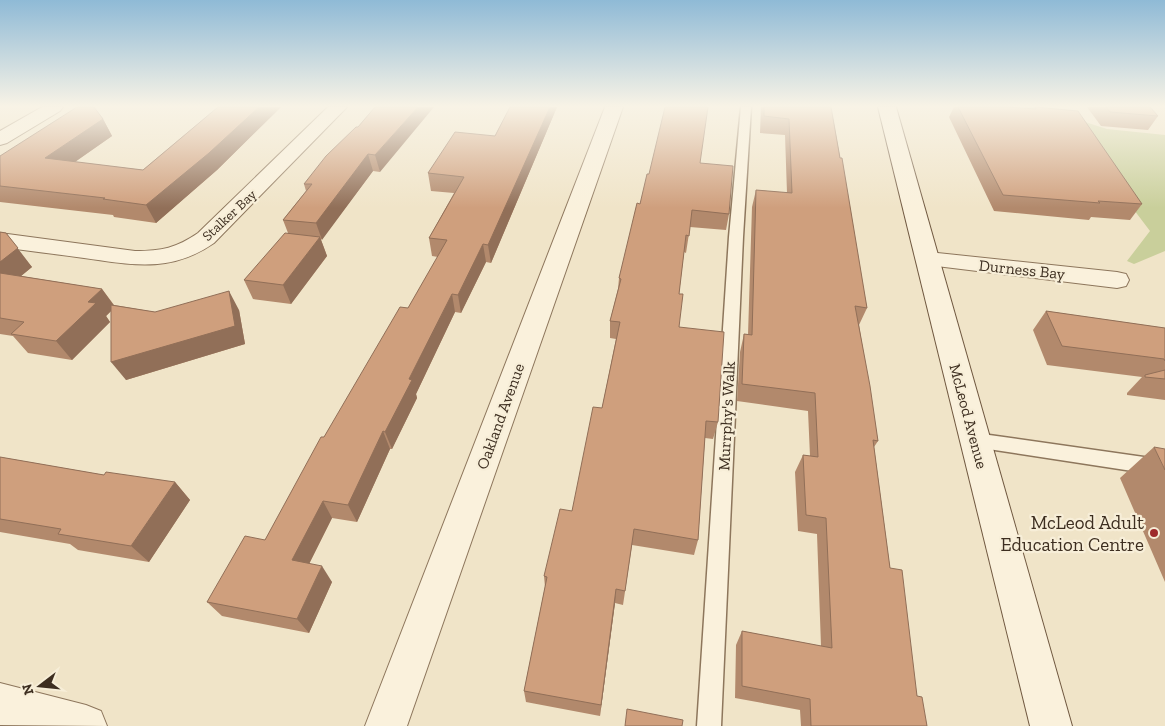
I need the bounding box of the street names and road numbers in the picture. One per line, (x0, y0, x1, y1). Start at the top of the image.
street label: Stalker Bay (199, 185, 260, 245)
street label: Durness Bay (978, 256, 1067, 284)
street label: Murrphy's Walk (714, 360, 739, 471)
street label: Oakland Avenue (472, 361, 528, 472)
street label: McLeod Avenue (945, 362, 992, 471)

